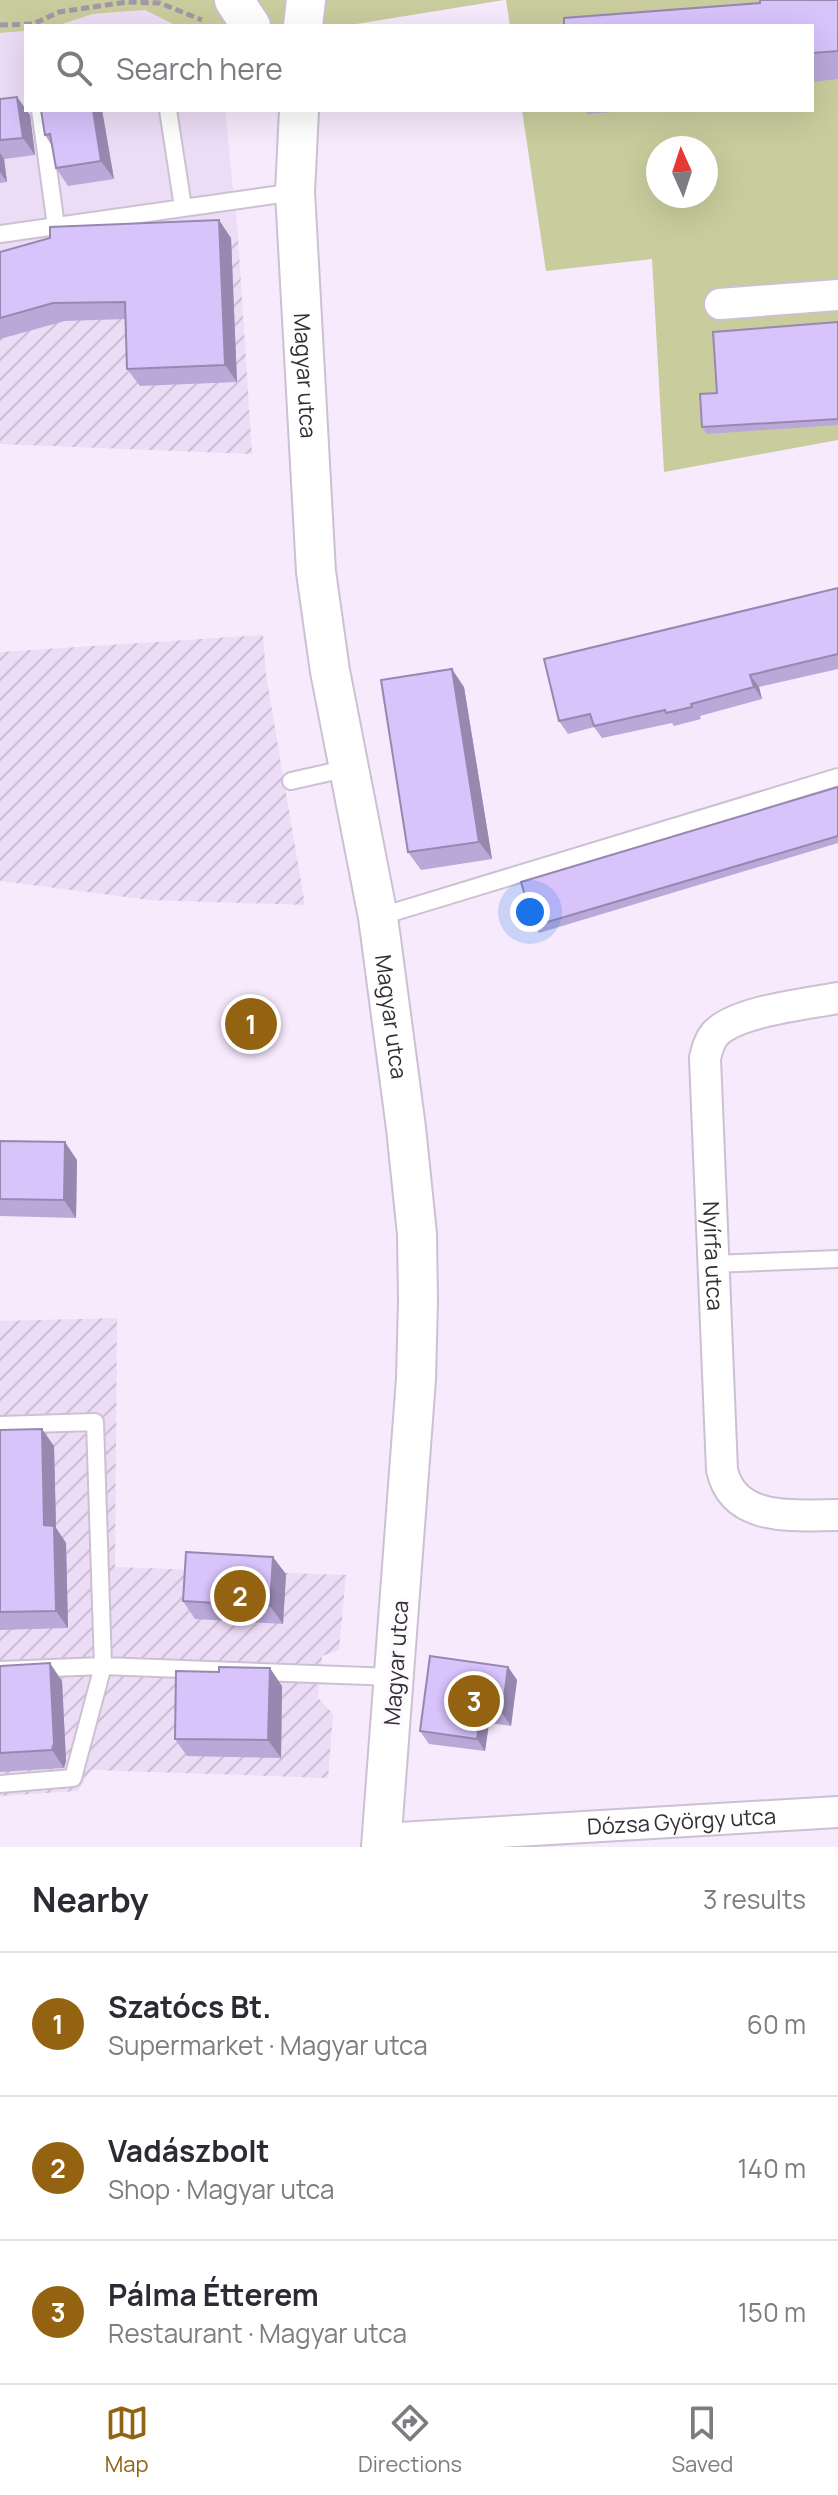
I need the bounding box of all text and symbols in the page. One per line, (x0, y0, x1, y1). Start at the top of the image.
search box (24, 24, 814, 112)
icon: search (52, 46, 96, 90)
text: Search here (116, 48, 283, 89)
north arrow (646, 136, 718, 208)
street label: Magyar utca (287, 312, 324, 439)
your location (510, 892, 550, 932)
street label: Magyar utca (368, 953, 414, 1081)
pin: 1 (225, 994, 277, 1054)
street label: Nyírfa utca (696, 1200, 730, 1311)
pin: 2 (214, 1566, 266, 1626)
street label: Magyar utca (377, 1599, 415, 1727)
pin: 3 (448, 1671, 500, 1731)
street label: Dózsa György utca (586, 1801, 777, 1842)
text: Nearby (32, 1876, 148, 1922)
text: 3 results (703, 1881, 806, 1917)
text: Szatócs Bt. (108, 1986, 271, 2027)
text: 1 (52, 2006, 64, 2042)
text: 60 m (747, 2006, 806, 2042)
text: Supermarket · Magyar utca (108, 2027, 428, 2063)
text: Vadászbolt (108, 2130, 270, 2171)
text: 2 (50, 2150, 66, 2186)
text: 140 m (737, 2150, 806, 2186)
text: Shop · Magyar utca (108, 2171, 335, 2207)
text: Pálma Étterem (108, 2274, 319, 2315)
text: 3 (50, 2294, 66, 2330)
text: 150 m (738, 2294, 806, 2330)
text: Restaurant · Magyar utca (108, 2315, 407, 2351)
tab: Map (105, 2401, 149, 2479)
tab: Directions (358, 2401, 462, 2479)
tab: Saved (671, 2401, 733, 2479)

